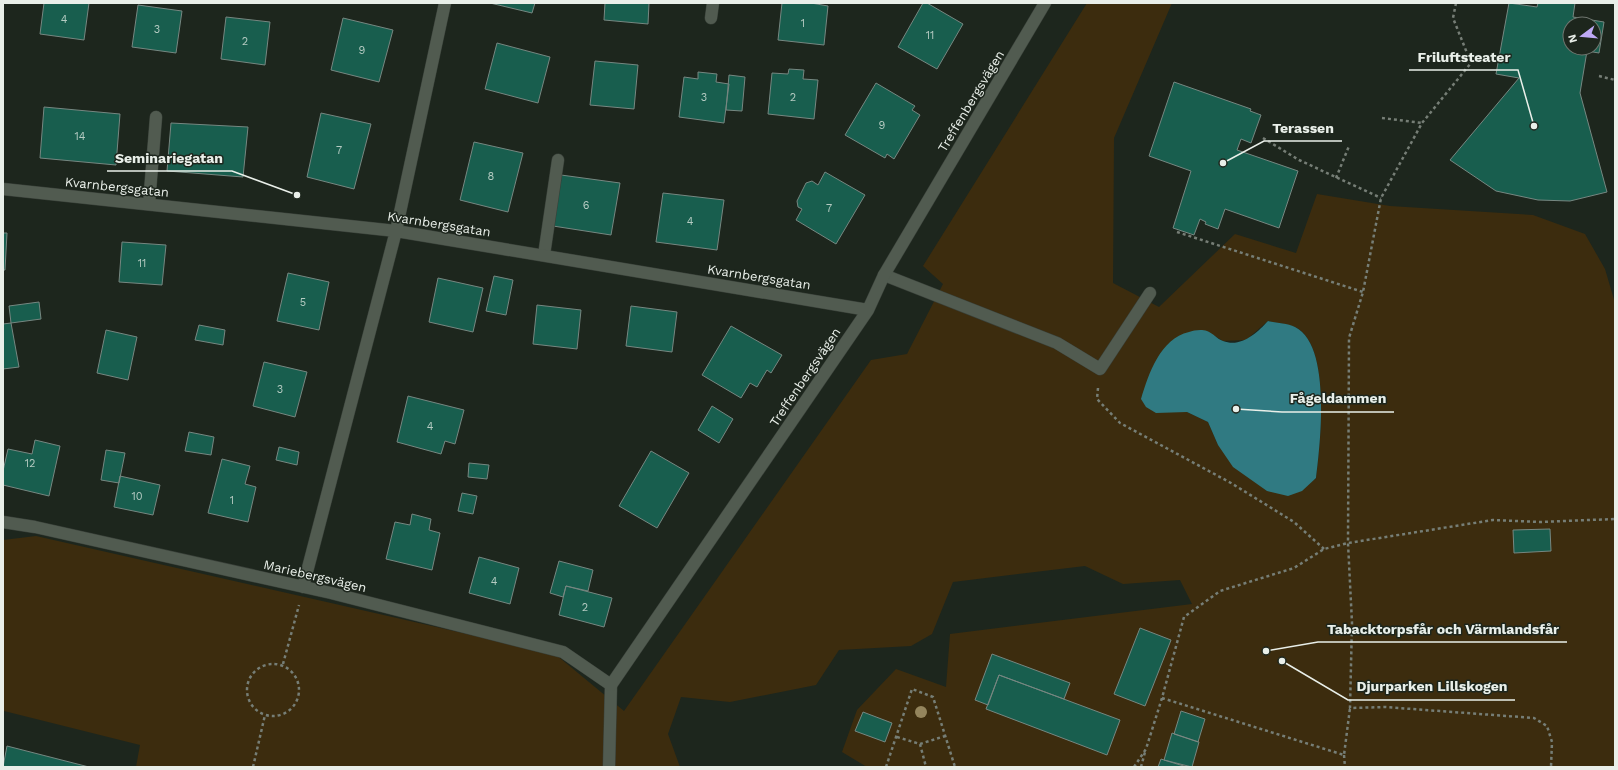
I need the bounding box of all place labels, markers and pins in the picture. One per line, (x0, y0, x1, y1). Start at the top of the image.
callout: Friluftsteater (1409, 44, 1518, 70)
callout: Terassen (1264, 115, 1342, 141)
callout: Seminariegatan (107, 145, 232, 171)
callout: Fågeldammen (1282, 386, 1394, 412)
callout: Tabacktorpsfår och Värmlandsfår (1318, 616, 1567, 642)
callout: Djurparken Lillskogen (1348, 674, 1515, 700)

